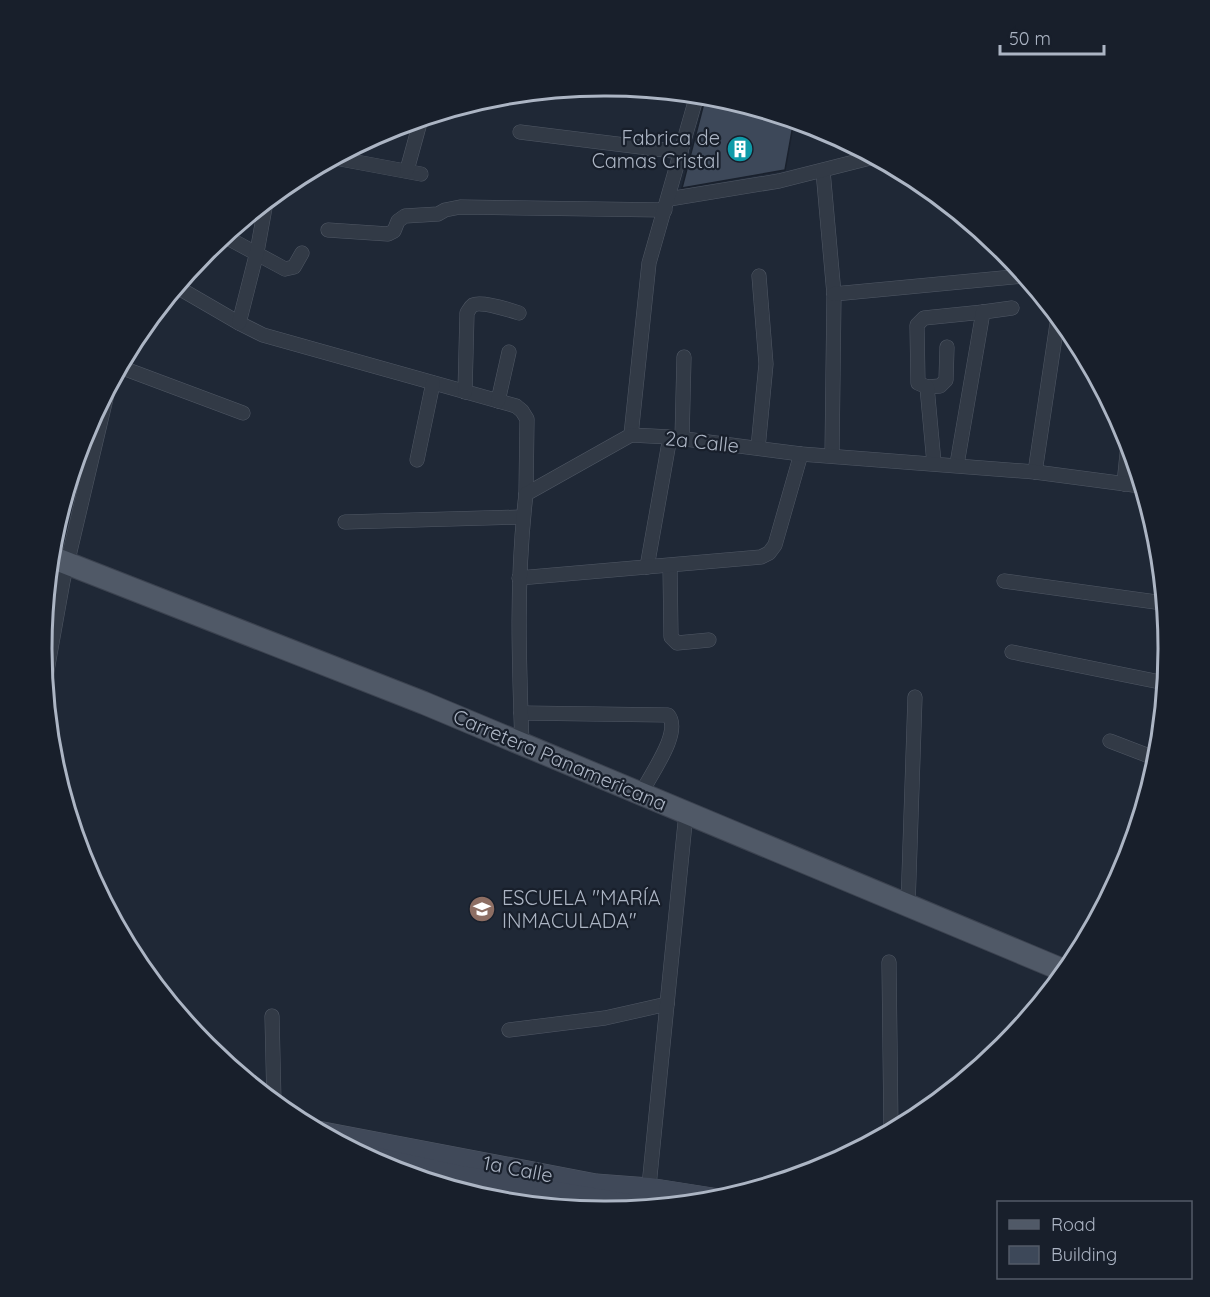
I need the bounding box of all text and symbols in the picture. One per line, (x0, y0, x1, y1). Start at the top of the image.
scale bar (1000, 18, 1104, 56)
text: 50 m (1009, 27, 1051, 50)
place label: Fabrica de Camas Cristal (592, 125, 720, 173)
building icon: Fabrica de Camas Cristal (725, 134, 755, 164)
street label: 2a Calle (664, 425, 740, 458)
street label: Carretera Panamericana (450, 703, 671, 816)
place label: ESCUELA "MARÍA INMACULADA" (502, 885, 661, 933)
school or university icon: ESCUELA "MARÍA INMACULADA" (467, 894, 497, 924)
street label: 1a Calle (481, 1150, 555, 1188)
legend (997, 1201, 1192, 1279)
text: Road (1051, 1213, 1096, 1236)
text: Building (1051, 1243, 1117, 1266)

